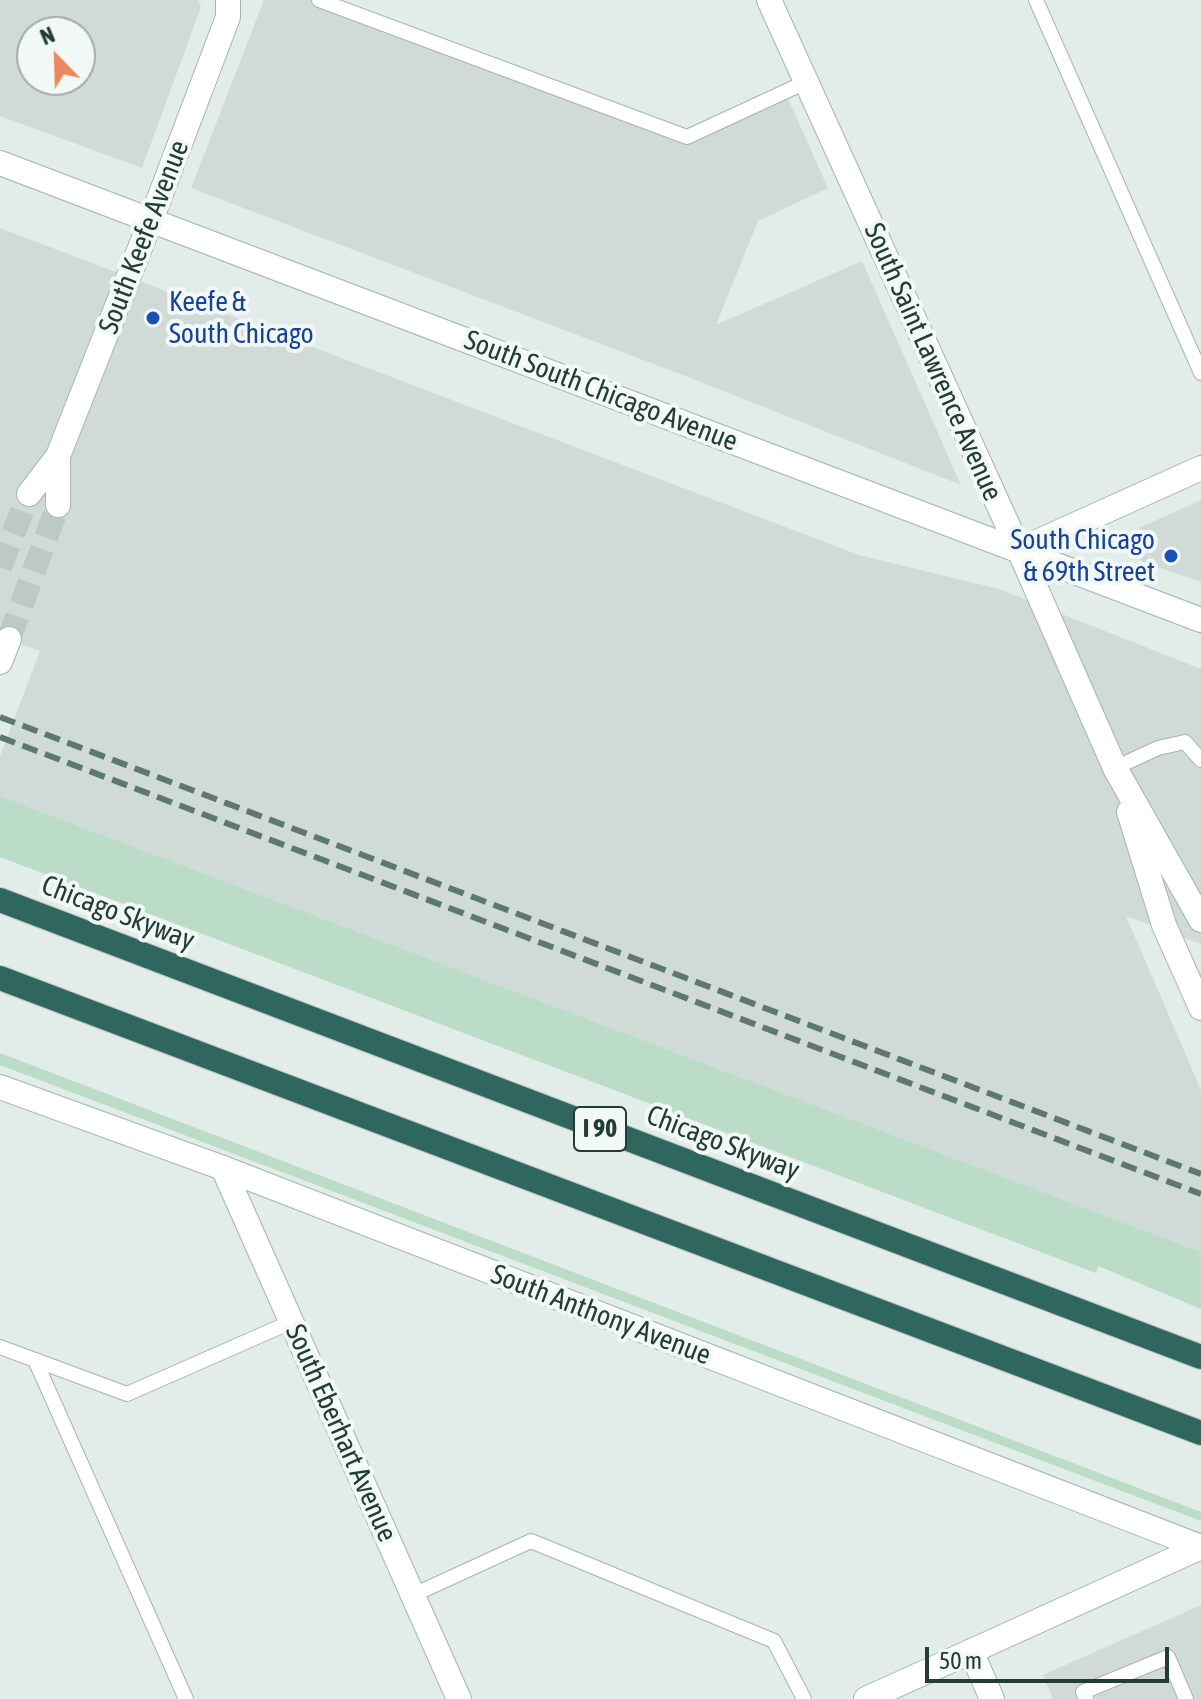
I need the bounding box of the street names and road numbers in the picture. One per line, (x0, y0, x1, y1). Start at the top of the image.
street label: South Keefe Avenue (92, 136, 196, 338)
street label: South Saint Lawrence Avenue (857, 218, 1009, 506)
street label: South South Chicago Avenue (460, 323, 742, 459)
street label: Chicago Skyway (37, 868, 199, 958)
street label: Chicago Skyway (642, 1098, 804, 1188)
road number: I 90 (574, 1107, 626, 1151)
street label: South Anthony Avenue (486, 1258, 716, 1372)
street label: South Eberhart Avenue (278, 1319, 404, 1547)

